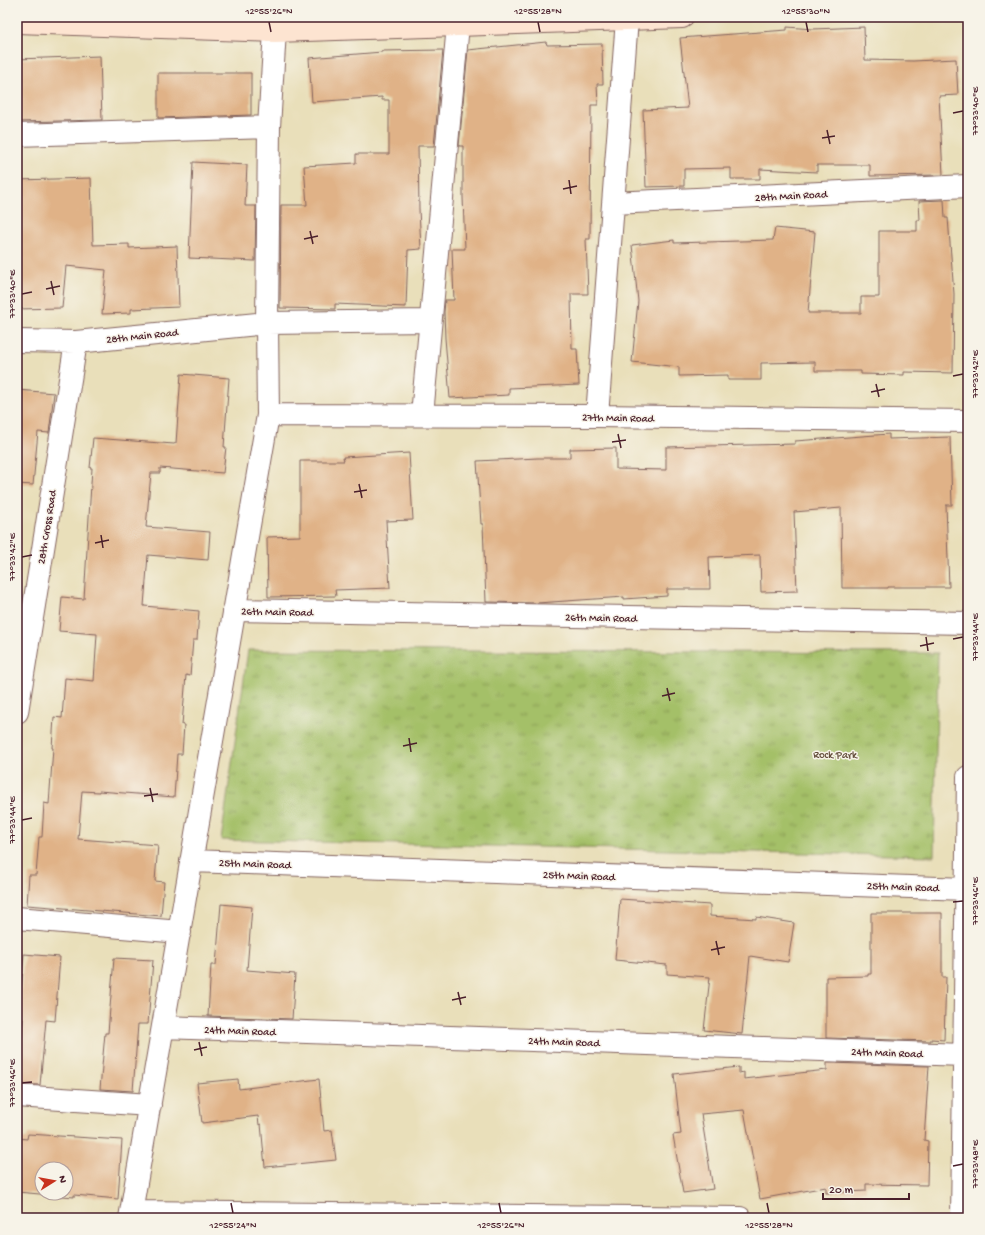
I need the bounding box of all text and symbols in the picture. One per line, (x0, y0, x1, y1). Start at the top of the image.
text: 12°55'26"N (244, 6, 293, 18)
text: 12°55'28"N (513, 6, 562, 18)
text: 12°55'30"N (781, 6, 830, 18)
text: 77°33'40"E (970, 86, 982, 136)
street label: 28th Main Road (755, 189, 829, 205)
text: 77°33'40"E (7, 269, 19, 319)
street label: 28th Main Road (106, 327, 180, 347)
text: 77°33'42"E (970, 349, 982, 399)
street label: 27th Main Road (582, 412, 656, 426)
street label: 28th Cross Road (36, 488, 60, 565)
text: 77°33'42"E (7, 532, 19, 582)
street label: 26th Main Road (241, 606, 315, 620)
street label: 26th Main Road (565, 612, 639, 626)
text: 77°33'44"E (970, 612, 982, 662)
park label: Rock Park (813, 750, 858, 762)
text: 77°33'44"E (7, 795, 19, 845)
street label: 25th Main Road (219, 858, 293, 872)
street label: 25th Main Road (543, 870, 617, 884)
text: 77°33'46"E (970, 876, 982, 926)
street label: 25th Main Road (867, 881, 941, 895)
street label: 24th Main Road (204, 1025, 277, 1039)
street label: 24th Main Road (528, 1036, 601, 1050)
street label: 24th Main Road (851, 1047, 924, 1061)
text: 77°33'46"E (7, 1058, 19, 1108)
text: 77°33'48"E (970, 1139, 982, 1189)
north arrow (34, 1161, 74, 1201)
text: N (55, 1175, 68, 1184)
scale bar (823, 1175, 909, 1201)
text: 20 m (829, 1184, 854, 1198)
text: 12°55'24"N (209, 1220, 257, 1232)
text: 12°55'26"N (476, 1220, 525, 1232)
text: 12°55'28"N (744, 1220, 793, 1232)

